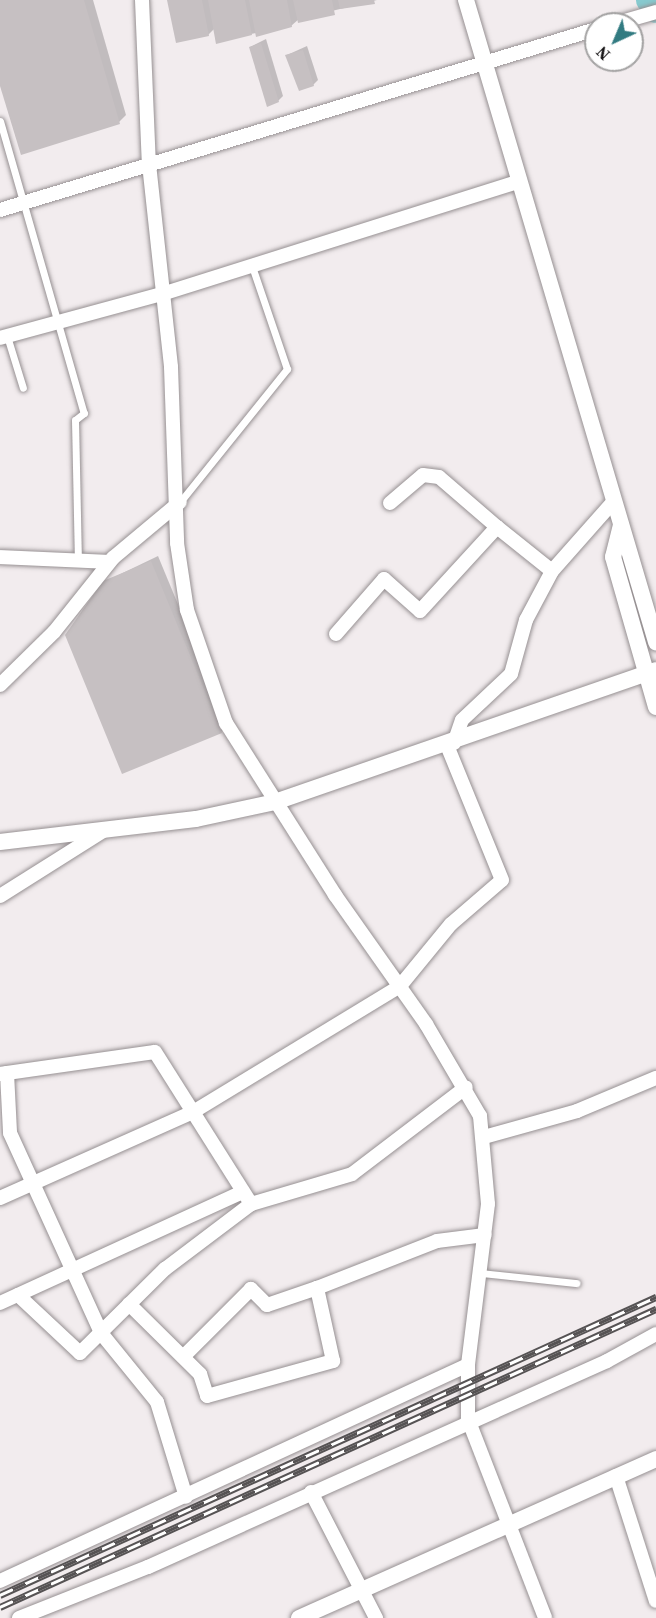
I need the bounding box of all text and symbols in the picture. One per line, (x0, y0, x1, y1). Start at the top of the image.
north arrow (584, 12, 644, 72)
text: N (591, 42, 615, 65)

